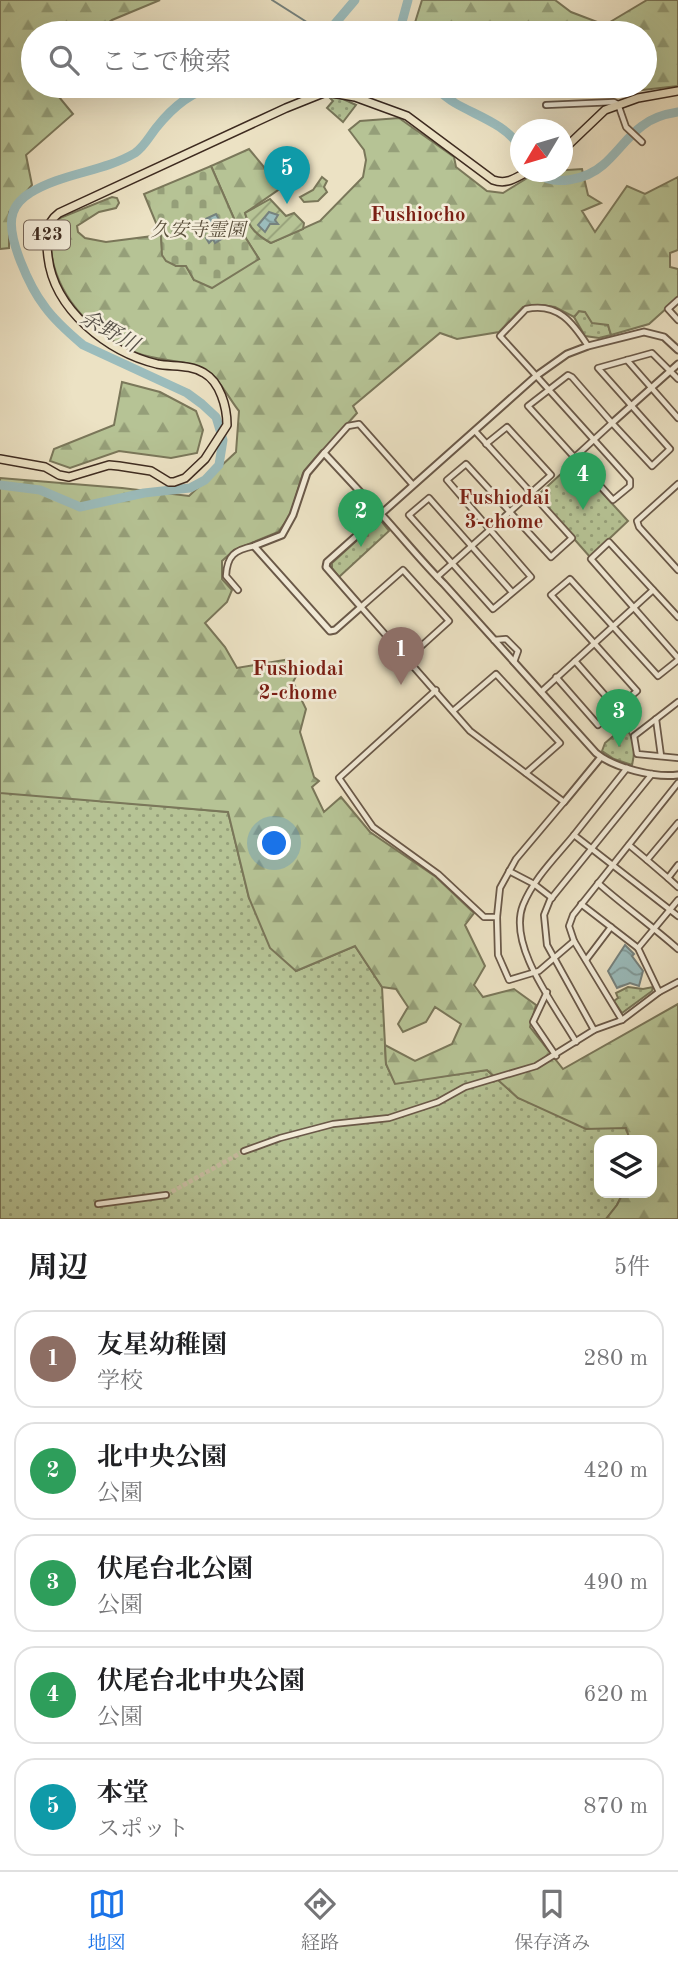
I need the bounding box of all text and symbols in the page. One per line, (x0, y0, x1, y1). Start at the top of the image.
search box (21, 21, 657, 98)
icon: search (45, 41, 83, 79)
text: ここで検索 (101, 50, 231, 76)
north arrow (510, 119, 573, 182)
pin: 5 (264, 146, 310, 204)
district label: Fushiocho (370, 205, 466, 226)
road number: 423 (24, 220, 70, 249)
park label: 久安寺霊園 (150, 220, 248, 241)
water label: 余野川 (76, 306, 144, 357)
pin: 4 (560, 452, 606, 510)
district label: Fushiodai 3-chome (458, 488, 550, 533)
pin: 2 (338, 489, 384, 547)
pin: 1 (378, 627, 424, 685)
district label: Fushiodai 2-chome (252, 659, 344, 704)
pin: 3 (596, 689, 642, 747)
your location (257, 826, 291, 860)
map controls (594, 1135, 657, 1198)
button: layers (594, 1135, 657, 1198)
text: 周辺 (28, 1254, 88, 1284)
text: 5件 (614, 1256, 650, 1279)
text: 友星幼稚園 (97, 1333, 227, 1359)
text: 1 (46, 1347, 60, 1370)
text: 280 m (583, 1347, 648, 1370)
text: 学校 (97, 1370, 143, 1393)
text: 北中央公園 (97, 1445, 227, 1471)
text: 2 (46, 1459, 60, 1482)
text: 420 m (583, 1459, 648, 1482)
text: 公園 (97, 1482, 143, 1505)
text: 伏尾台北公園 (97, 1557, 253, 1583)
text: 3 (46, 1571, 60, 1594)
text: 490 m (583, 1571, 648, 1594)
text: 公園 (97, 1594, 143, 1617)
text: 伏尾台北中央公園 (97, 1669, 305, 1695)
text: 4 (46, 1683, 60, 1706)
text: 620 m (583, 1683, 648, 1706)
text: 公園 (97, 1706, 143, 1729)
text: 本堂 (97, 1781, 149, 1807)
text: 5 (46, 1795, 60, 1818)
text: 870 m (583, 1795, 648, 1818)
text: スポット (97, 1818, 189, 1841)
tab: 地図 (88, 1885, 126, 1956)
tab: 経路 (301, 1885, 339, 1956)
tab: 保存済み (514, 1885, 590, 1956)

